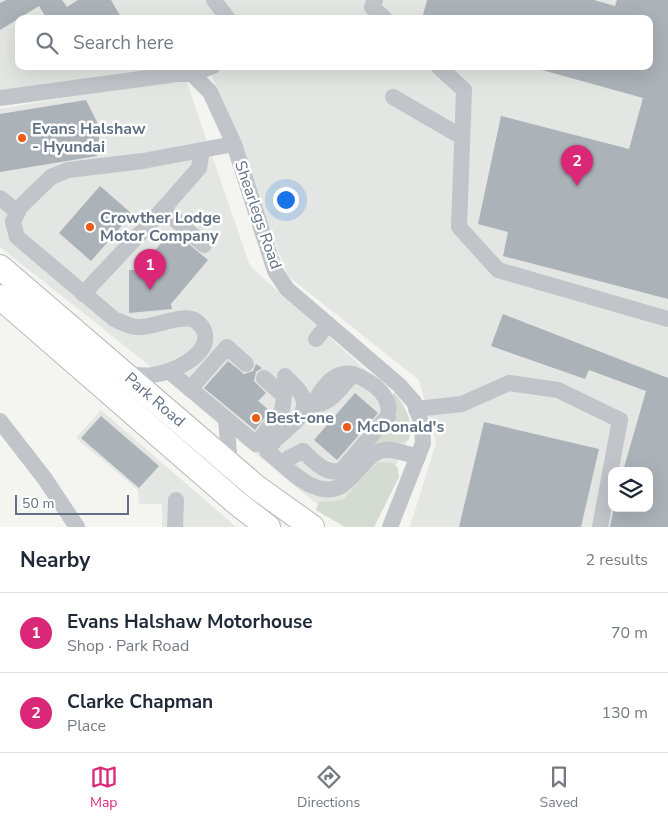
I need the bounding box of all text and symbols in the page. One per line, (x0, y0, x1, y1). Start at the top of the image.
search box (15, 15, 653, 70)
icon: search (33, 29, 61, 57)
text: Search here (73, 30, 174, 56)
place label: Evans Halshaw - Hyundai (32, 118, 146, 158)
marker: Evans Halshaw - Hyundai (16, 132, 28, 144)
pin: 2 (561, 145, 593, 186)
street label: Shearlegs Road (229, 158, 287, 272)
your location (273, 187, 299, 213)
place label: Crowther Lodge Motor Company (100, 207, 221, 247)
marker: Crowther Lodge Motor Company (84, 221, 96, 233)
pin: 1 (134, 249, 166, 290)
street label: Park Road (120, 368, 190, 432)
place label: Best-one (266, 407, 334, 429)
marker: Best-one (250, 412, 262, 424)
place label: McDonald's (357, 416, 444, 438)
marker: McDonald's (341, 421, 353, 433)
map controls (608, 467, 653, 512)
button: layers (608, 467, 653, 512)
scale bar (15, 492, 129, 515)
text: 50 m (22, 494, 54, 513)
text: Nearby (20, 546, 90, 574)
text: 2 results (586, 549, 648, 571)
text: Evans Halshaw Motorhouse (67, 609, 313, 635)
text: 1 (31, 622, 41, 644)
text: 70 m (611, 622, 648, 644)
text: Shop · Park Road (67, 635, 189, 657)
text: Clarke Chapman (67, 689, 213, 715)
text: 2 (31, 702, 41, 724)
text: 130 m (601, 702, 648, 724)
text: Place (67, 715, 106, 737)
tab: Map (90, 763, 118, 812)
tab: Directions (297, 763, 360, 812)
tab: Saved (540, 763, 578, 812)

